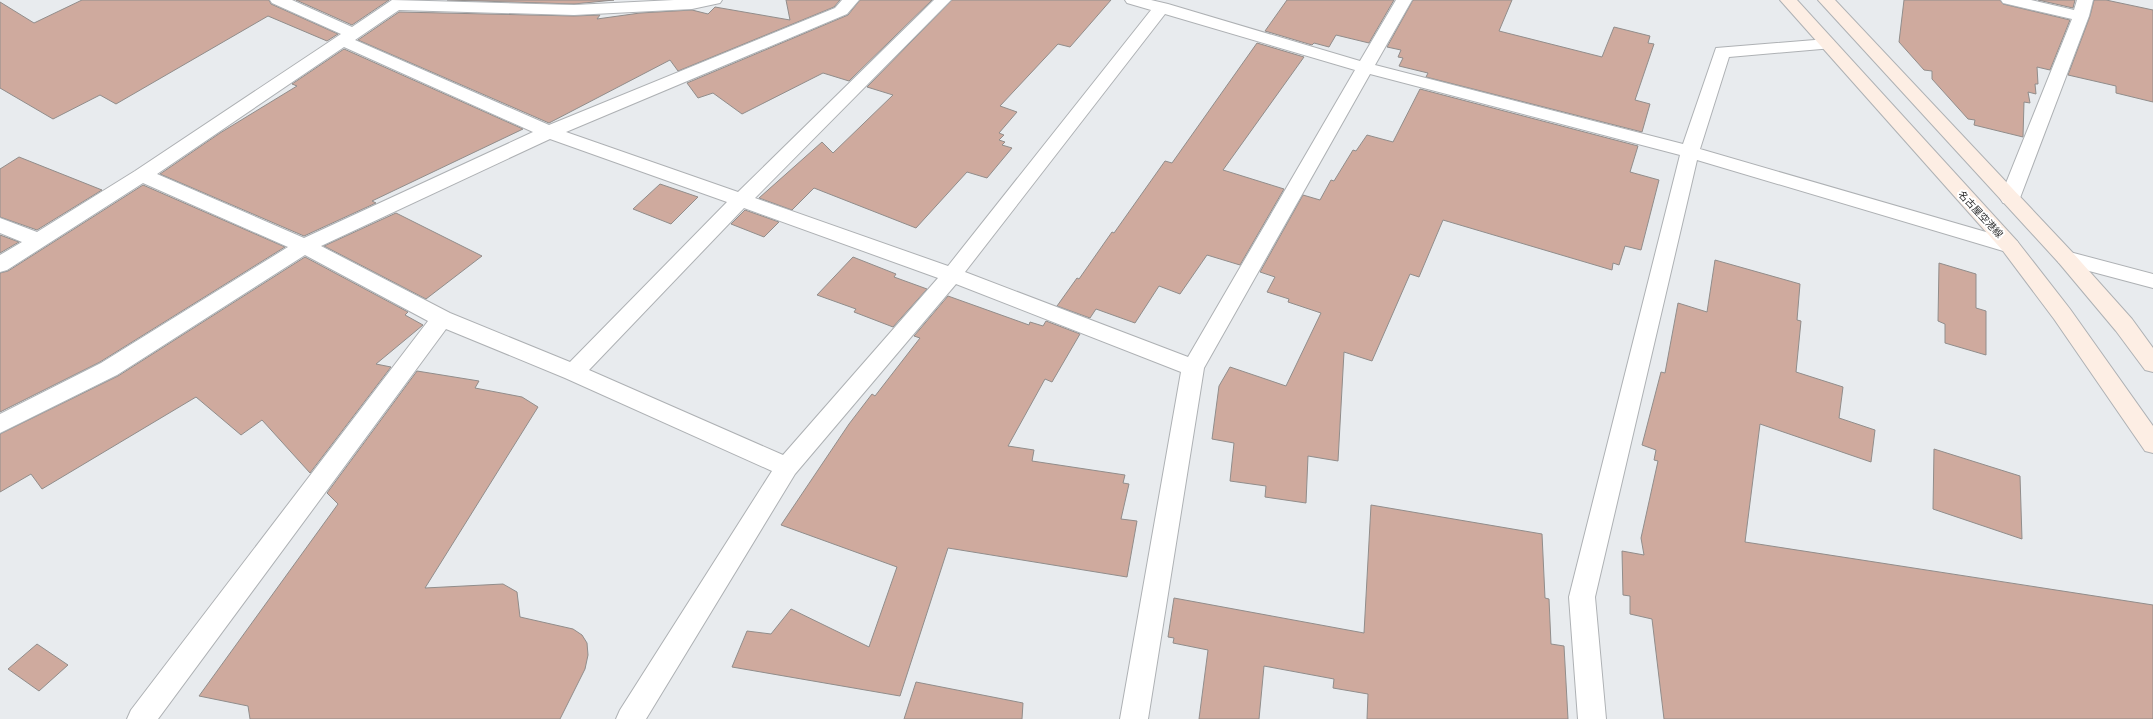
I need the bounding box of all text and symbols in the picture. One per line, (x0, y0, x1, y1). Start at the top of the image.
street label: 名古屋空港線 (1955, 187, 2007, 241)

